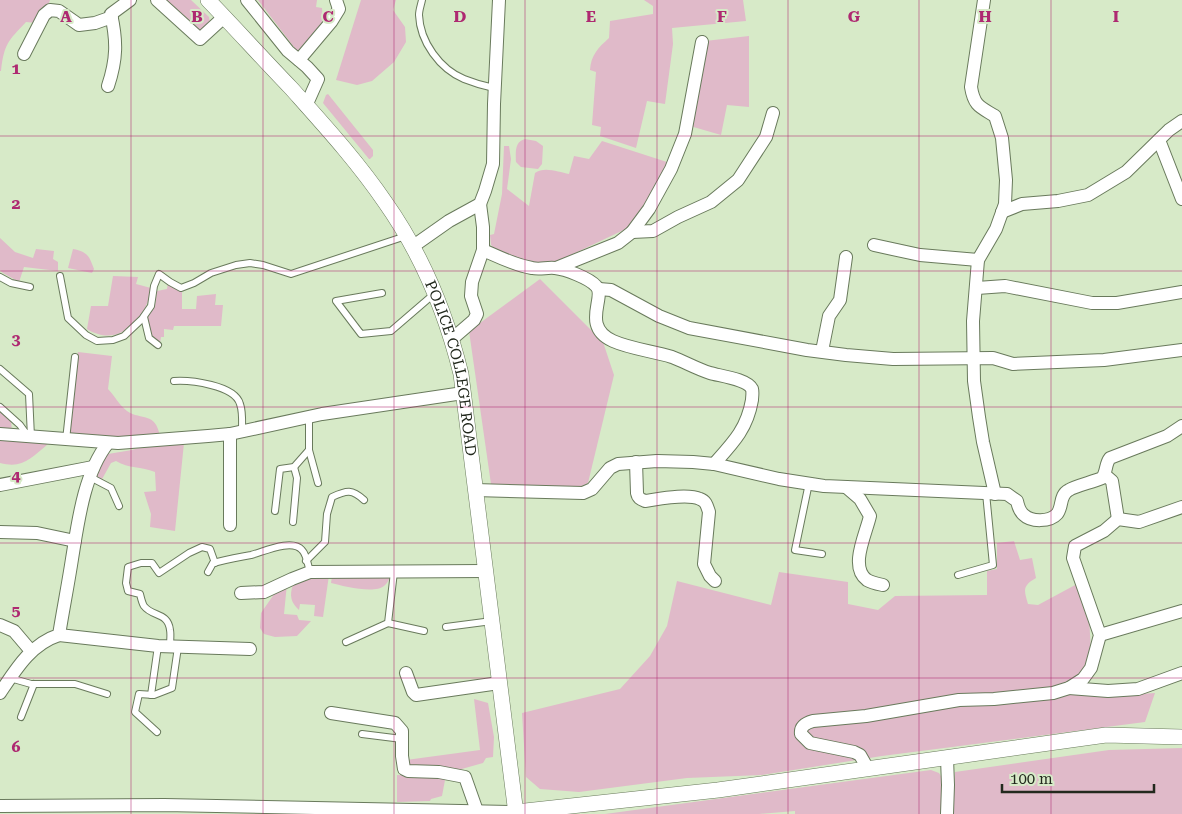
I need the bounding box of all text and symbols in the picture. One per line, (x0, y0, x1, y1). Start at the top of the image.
text: A (60, 7, 72, 26)
text: B (191, 7, 203, 26)
text: C (322, 7, 334, 26)
text: D (454, 7, 467, 26)
text: E (586, 7, 596, 26)
text: F (717, 7, 727, 26)
text: G (848, 7, 861, 26)
text: H (978, 7, 992, 26)
text: I (1113, 7, 1119, 26)
text: 1 (12, 59, 21, 78)
text: 2 (12, 194, 21, 213)
street label: POLICE COLLEGE ROAD (421, 277, 480, 457)
text: 3 (12, 330, 21, 349)
text: 4 (12, 466, 21, 485)
text: 5 (12, 601, 21, 620)
text: 6 (12, 737, 21, 756)
scale bar (1002, 762, 1154, 794)
text: 100 m (1010, 770, 1053, 788)

